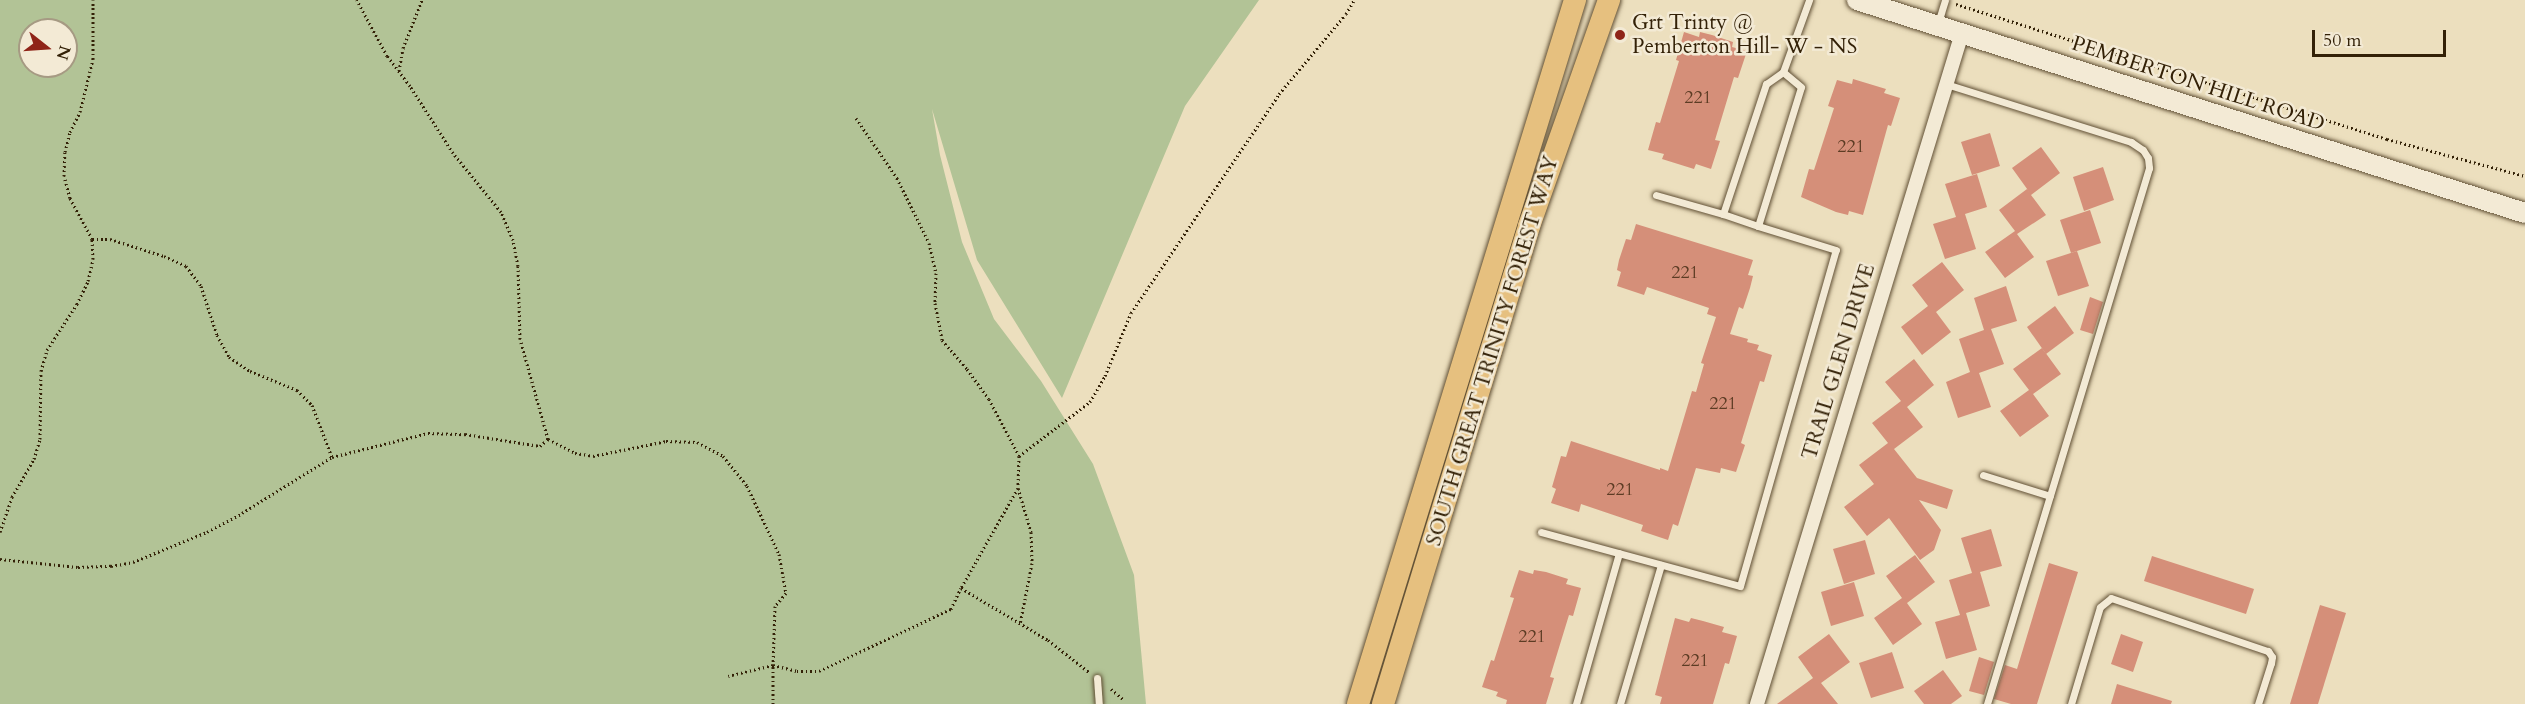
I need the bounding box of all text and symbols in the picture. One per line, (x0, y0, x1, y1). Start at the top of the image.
place label: Grt Trinty @ Pemberton Hill- W - NS (1632, 10, 1857, 60)
north arrow (18, 18, 78, 78)
scale bar (2315, 18, 2448, 56)
marker: Grt Trinty @ Pemberton Hill- W - NS (1613, 28, 1627, 42)
text: 50 m (2323, 28, 2362, 53)
street label: PEMBERTON HILL ROAD (2068, 31, 2328, 137)
text: N (51, 43, 76, 63)
house number: 221 (1684, 87, 1712, 109)
house number: 221 (1837, 136, 1865, 158)
street label: SOUTH GREAT TRINITY FOREST WAY (1422, 153, 1564, 549)
street label: TRAIL GLEN DRIVE (1797, 261, 1881, 463)
house number: 221 (1671, 262, 1699, 284)
house number: 221 (1709, 393, 1737, 415)
house number: 221 (1606, 479, 1634, 501)
house number: 221 (1518, 626, 1546, 648)
house number: 221 (1681, 650, 1709, 672)

